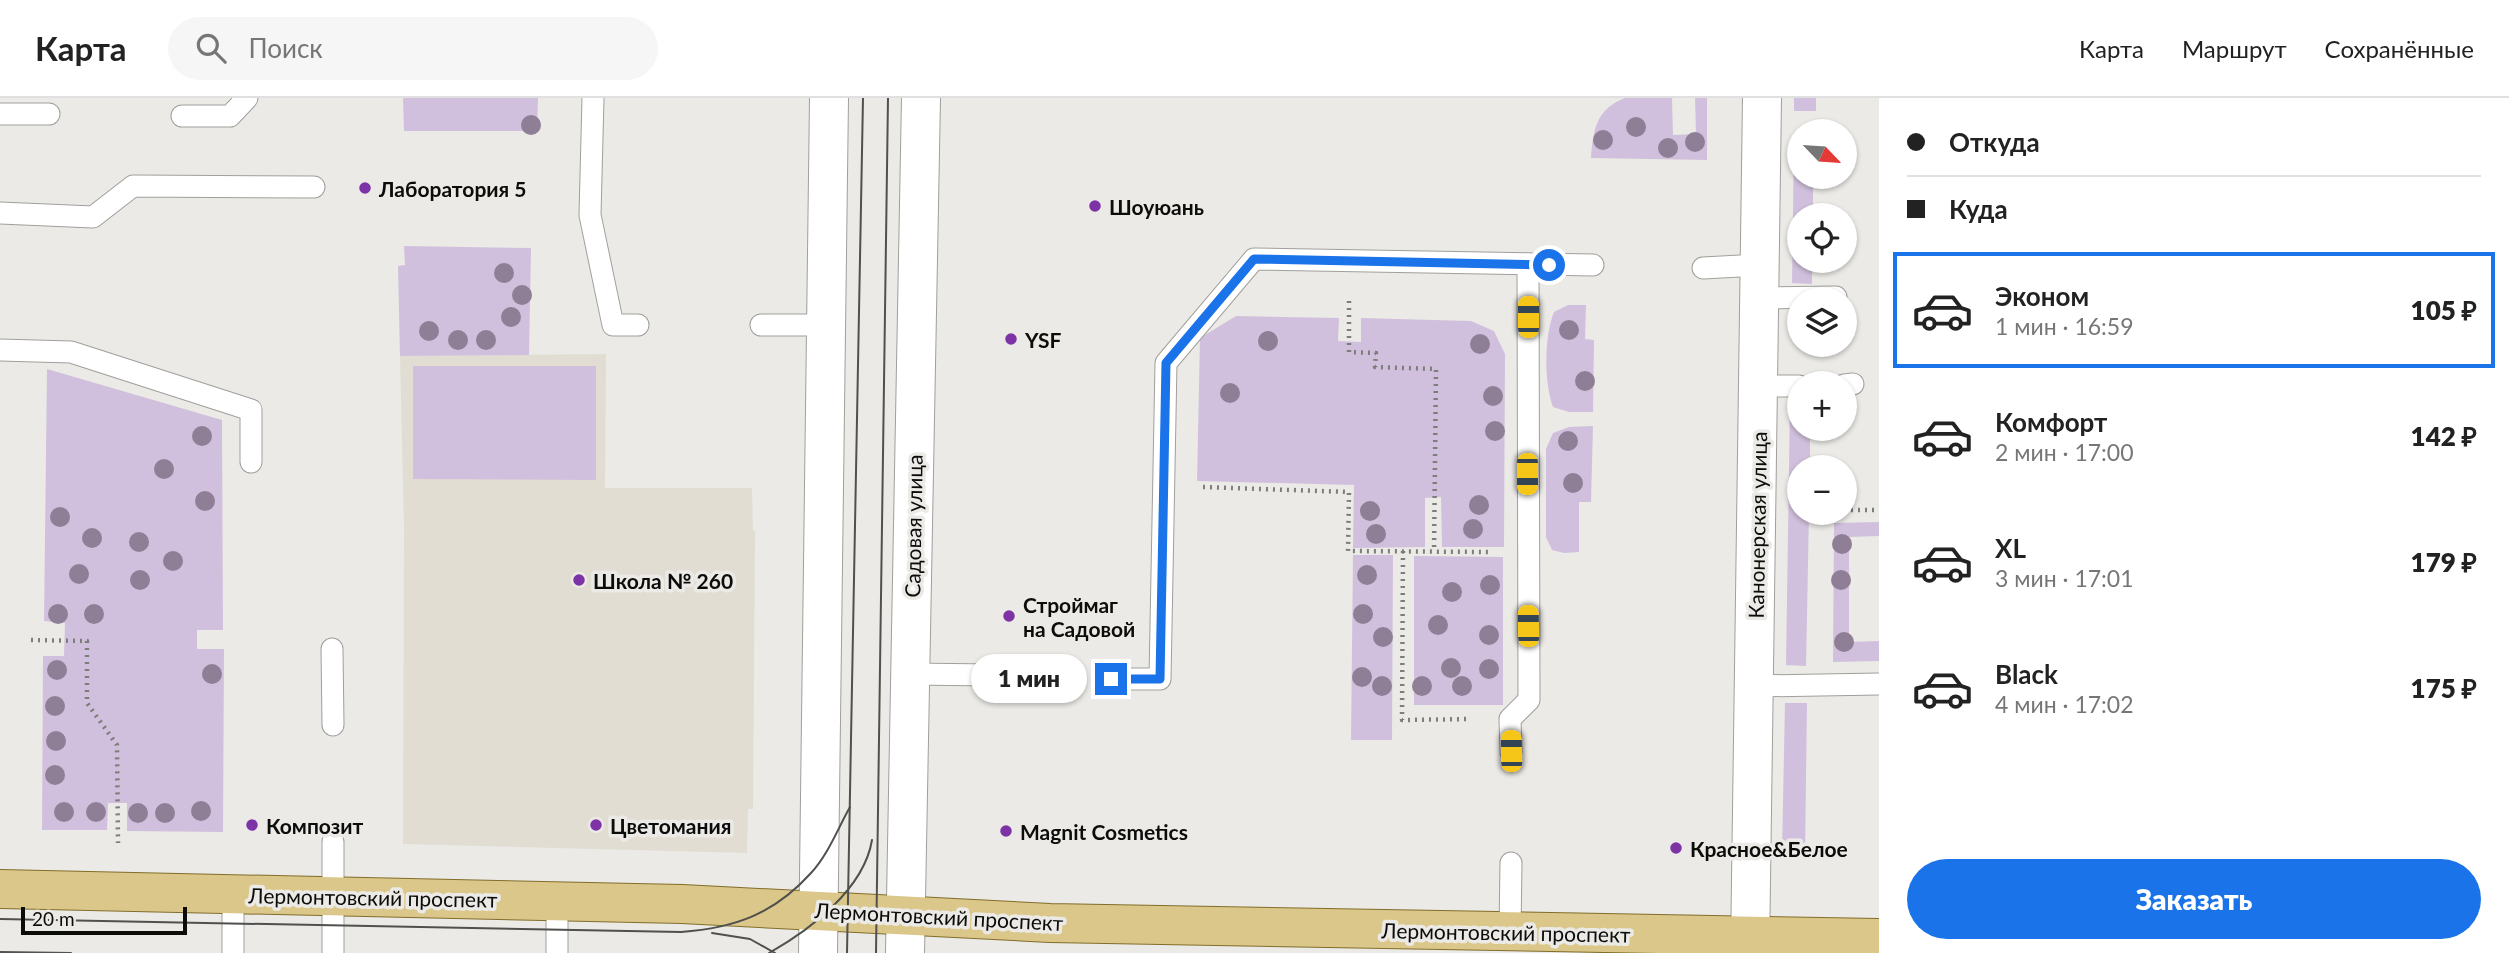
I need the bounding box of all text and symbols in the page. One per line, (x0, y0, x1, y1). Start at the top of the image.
search box (168, 17, 658, 80)
text: Карта (35, 28, 126, 68)
icon: search (192, 29, 230, 67)
text: Поиск (248, 32, 323, 64)
text: Карта (2079, 34, 2144, 63)
text: Маршрут (2182, 34, 2287, 63)
text: Сохранённые (2325, 34, 2474, 63)
north arrow (1787, 119, 1857, 189)
map controls (1787, 119, 1857, 525)
text: Откуда (1949, 126, 2040, 158)
place label: Лаборатория 5 (378, 176, 527, 201)
marker: Лаборатория 5 (357, 180, 373, 196)
text: Куда (1949, 193, 2008, 225)
place label: Шоуюань (1109, 194, 1204, 219)
marker: Шоуюань (1087, 198, 1103, 214)
button: locate (1787, 203, 1857, 273)
route start (1533, 249, 1565, 281)
icon: car (1911, 279, 1974, 342)
text: Эконом (1995, 280, 2089, 312)
button: layers (1787, 287, 1857, 357)
text: 105 ₽ (2411, 294, 2477, 326)
car (1518, 296, 1539, 338)
text: 1 мин · 16:59 (1995, 312, 2134, 340)
place label: YSF (1024, 327, 1062, 352)
marker: YSF (1003, 331, 1019, 347)
button: + (1787, 371, 1857, 441)
icon: car (1911, 405, 1974, 468)
text: Комфорт (1995, 406, 2107, 438)
text: 142 ₽ (2411, 420, 2477, 452)
street label: Канонерская улица (1743, 431, 1771, 619)
text: 2 мин · 17:00 (1995, 438, 2134, 466)
car (1517, 453, 1538, 495)
street label: Садовая улица (899, 454, 927, 598)
button: − (1787, 455, 1857, 525)
icon: car (1911, 531, 1974, 594)
text: XL (1995, 532, 2026, 564)
text: 179 ₽ (2411, 546, 2477, 578)
text: 3 мин · 17:01 (1995, 564, 2134, 592)
place label: Школа № 260 (593, 568, 733, 593)
marker: Школа № 260 (571, 572, 587, 588)
place label: Строймаг на Садовой (1023, 592, 1135, 641)
car (1518, 605, 1539, 647)
marker: Строймаг на Садовой (1001, 608, 1017, 624)
callout: 1 мин (971, 654, 1086, 704)
icon: car (1911, 657, 1974, 720)
text: Black (1995, 658, 2058, 690)
route end (1095, 663, 1127, 695)
text: 1 мин (998, 664, 1060, 692)
text: 175 ₽ (2411, 672, 2477, 704)
text: 4 мин · 17:02 (1995, 690, 2134, 718)
car (1501, 730, 1522, 772)
place label: Композит (266, 813, 363, 838)
place label: Цветомания (610, 813, 731, 838)
marker: Композит (244, 817, 260, 833)
marker: Цветомания (588, 817, 604, 833)
place label: Magnit Cosmetics (1020, 819, 1188, 844)
marker: Magnit Cosmetics (998, 823, 1014, 839)
place label: Красное&Белое (1690, 836, 1848, 861)
marker: Красное&Белое (1668, 840, 1684, 856)
button: Заказать (1907, 859, 2481, 939)
street label: Лермонтовский проспект (247, 882, 498, 912)
street label: Лермонтовский проспект (813, 897, 1064, 935)
scale bar (21, 904, 187, 936)
text: 20 m (32, 907, 75, 930)
street label: Лермонтовский проспект (1380, 917, 1631, 947)

